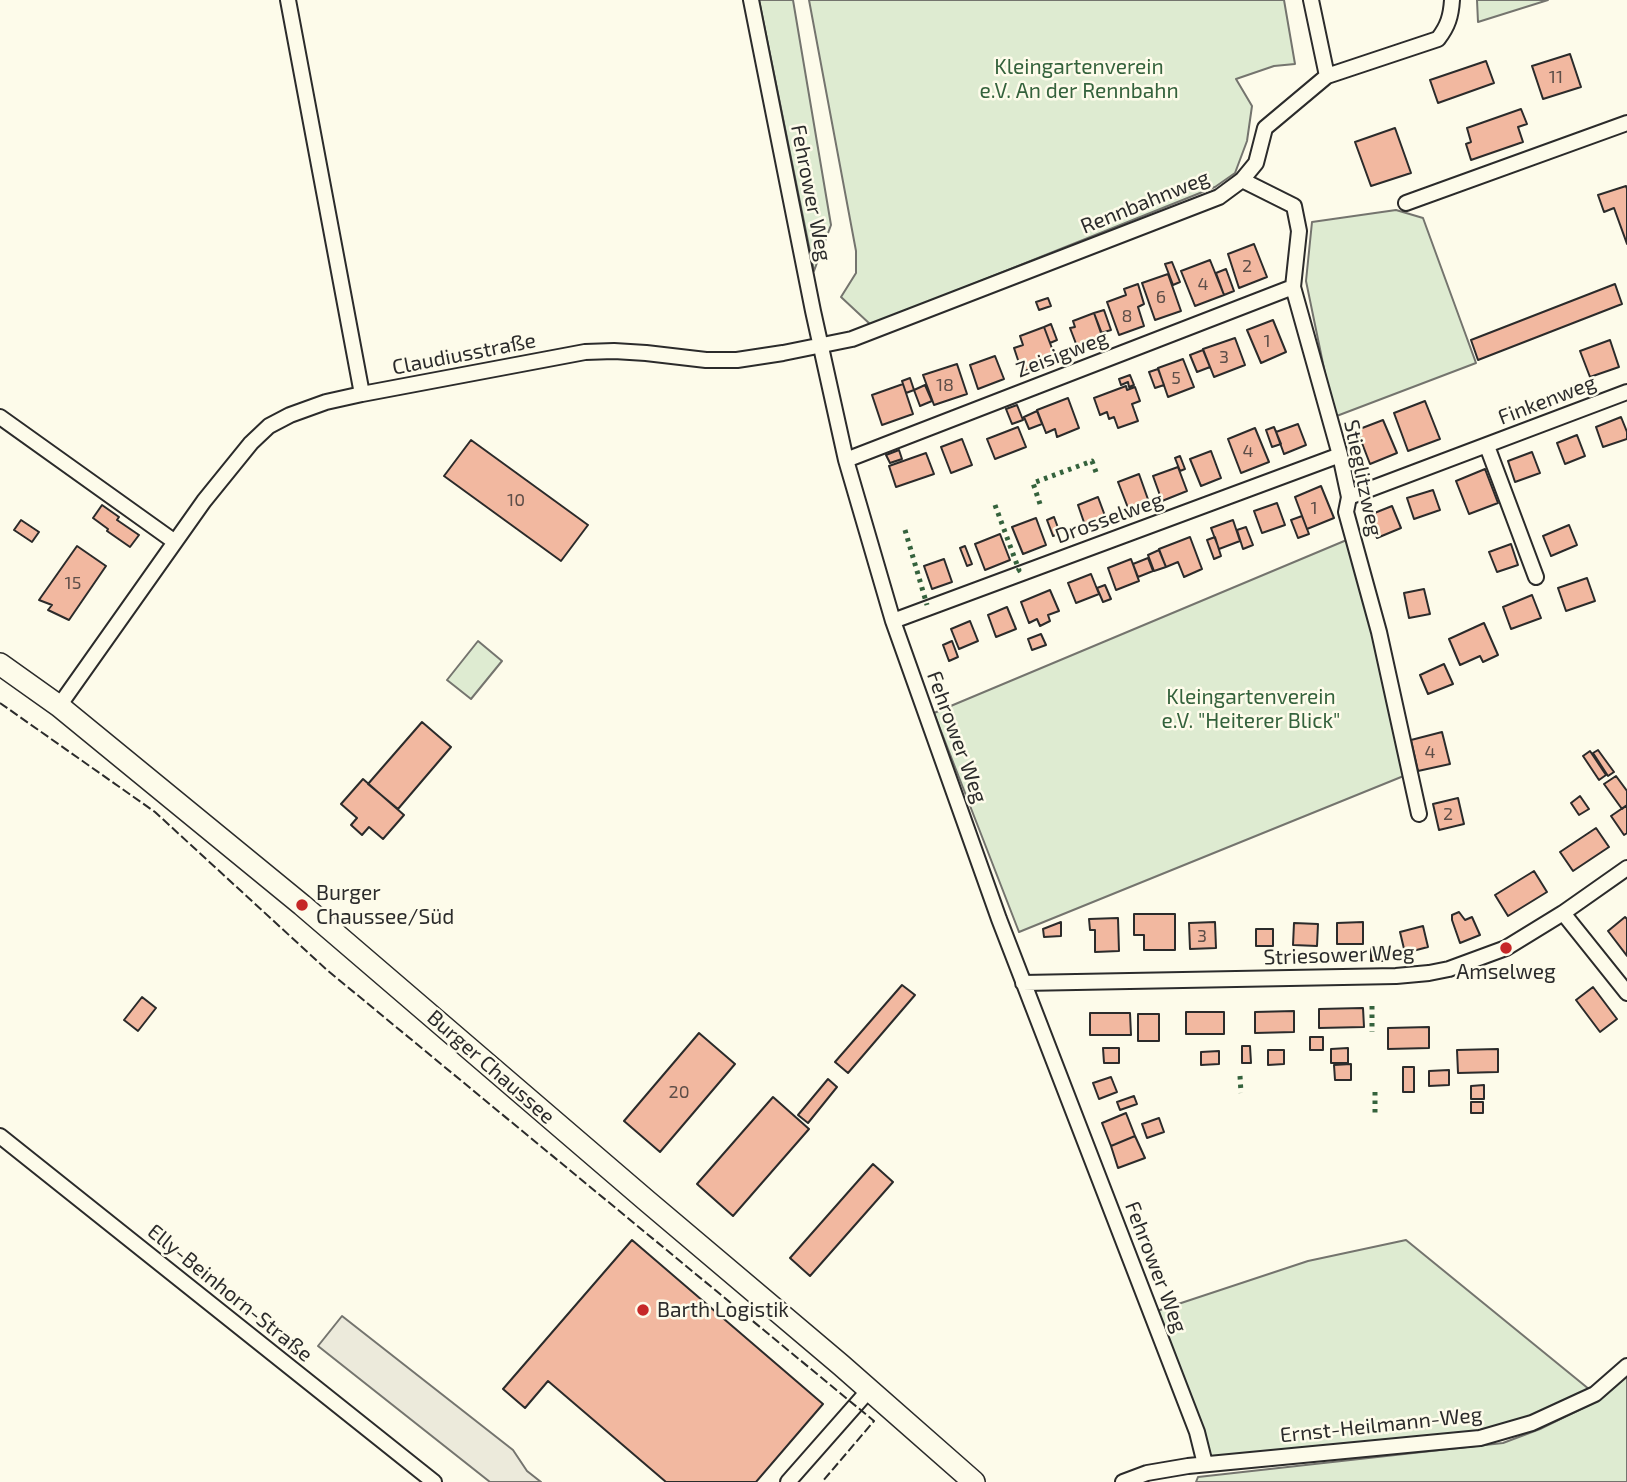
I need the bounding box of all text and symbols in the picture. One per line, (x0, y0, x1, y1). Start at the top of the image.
park label: Kleingartenverein e.V. An der Rennbahn (979, 54, 1179, 104)
house number: 11 (1549, 66, 1563, 88)
street label: Fehrower Weg (785, 123, 837, 263)
street label: Rennbahnweg (1077, 165, 1213, 239)
house number: 2 (1242, 255, 1252, 277)
house number: 4 (1197, 273, 1209, 295)
house number: 6 (1156, 286, 1166, 308)
house number: 8 (1122, 305, 1132, 327)
street label: Zeisigweg (1013, 325, 1111, 383)
street label: Claudiusstraße (390, 328, 538, 380)
house number: 1 (1263, 330, 1271, 352)
house number: 3 (1219, 346, 1229, 368)
house number: 5 (1171, 367, 1181, 389)
street label: Finkenweg (1494, 370, 1600, 430)
house number: 18 (936, 374, 954, 396)
street label: Stieglitzweg (1338, 418, 1388, 538)
house number: 4 (1242, 440, 1254, 462)
street label: Drosselweg (1052, 487, 1166, 549)
house number: 10 (507, 489, 525, 511)
house number: 1 (1310, 497, 1318, 519)
house number: 15 (65, 572, 81, 594)
street label: Fehrower Weg (921, 668, 993, 806)
park label: Kleingartenverein e.V. "Heiterer Blick" (1161, 684, 1341, 734)
house number: 4 (1424, 741, 1436, 763)
house number: 2 (1443, 803, 1453, 825)
place label: Burger Chaussee/Süd (316, 880, 454, 930)
marker: Burger Chaussee/Süd (294, 897, 310, 913)
house number: 3 (1197, 925, 1207, 947)
street label: Striesower Weg (1263, 940, 1415, 970)
marker: Amselweg (1498, 940, 1514, 956)
place label: Amselweg (1456, 959, 1556, 985)
street label: Burger Chaussee (422, 1005, 560, 1129)
house number: 20 (669, 1081, 689, 1103)
street label: Fehrower Weg (1119, 1198, 1193, 1336)
street label: Elly-Beinhorn-Straße (142, 1219, 318, 1367)
place label: Barth Logistik (657, 1297, 789, 1323)
marker: Barth Logistik (635, 1302, 651, 1318)
street label: Ernst-Heilmann-Weg (1279, 1402, 1483, 1448)

